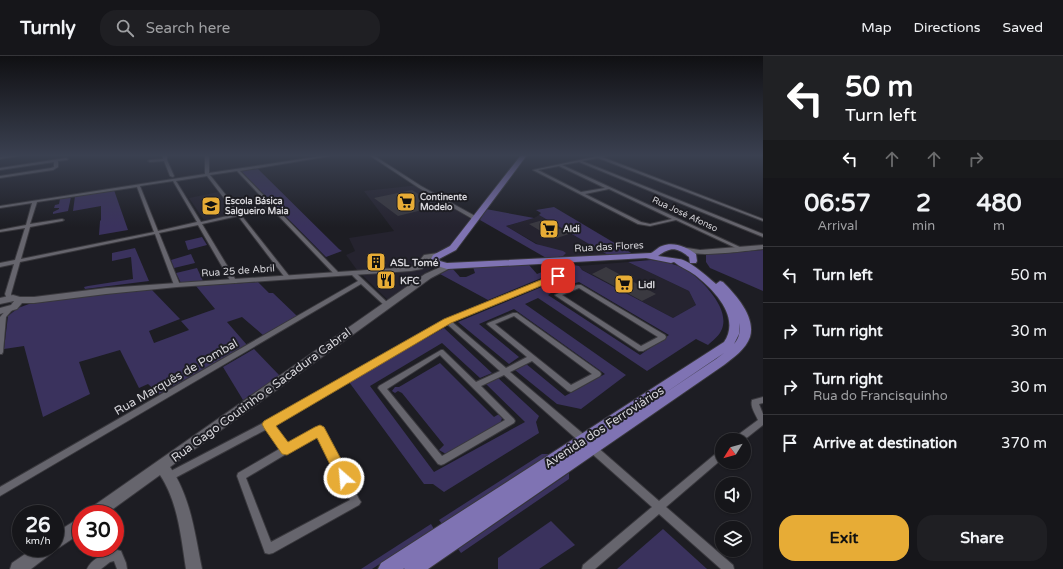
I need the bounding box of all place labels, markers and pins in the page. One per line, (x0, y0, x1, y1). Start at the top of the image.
supermarket icon: Continente Modelo (395, 191, 417, 213)
place label: Continente Modelo (420, 192, 467, 213)
school or university icon: Escola Básica Salgueiro Maia (200, 195, 222, 217)
place label: Escola Básica Salgueiro Maia (225, 196, 289, 217)
supermarket icon: Aldi (538, 218, 560, 240)
place label: Aldi (563, 224, 580, 235)
building icon: ASL Tomé (365, 251, 387, 273)
place label: ASL Tomé (390, 257, 439, 269)
pin (541, 259, 575, 293)
restaurant icon: KFC (375, 269, 397, 291)
supermarket icon: Lidl (613, 273, 635, 295)
place label: KFC (400, 275, 420, 287)
place label: Lidl (638, 279, 655, 291)

